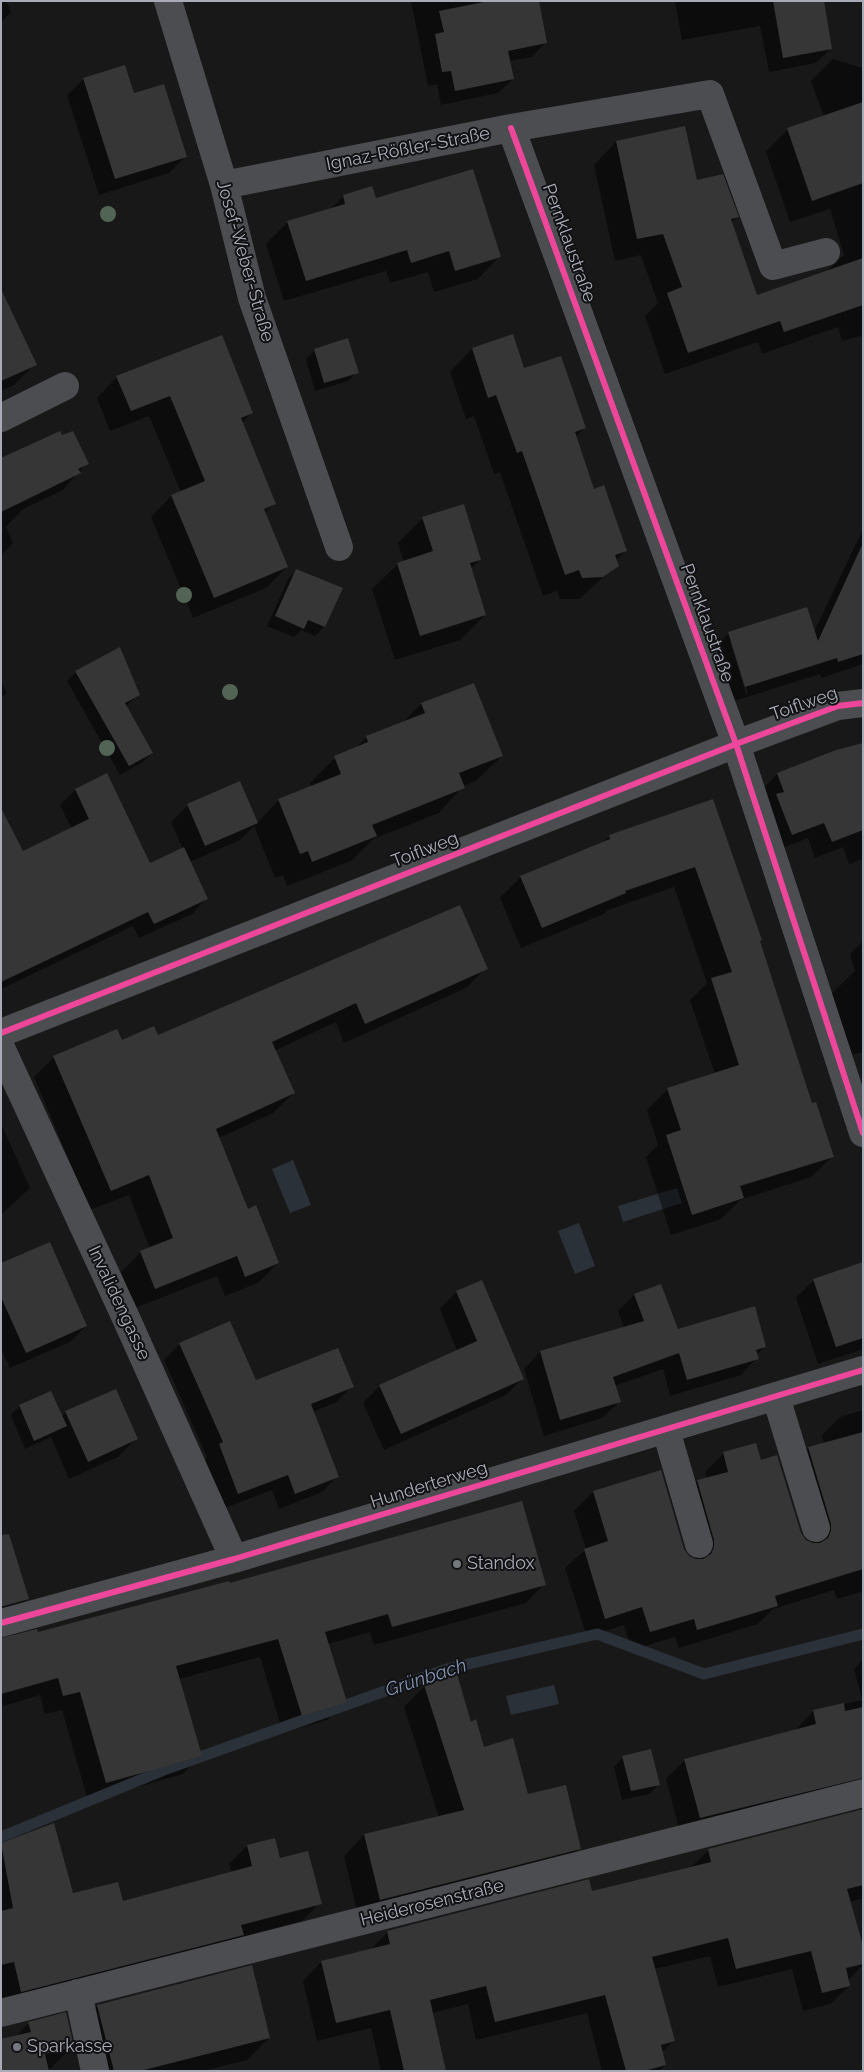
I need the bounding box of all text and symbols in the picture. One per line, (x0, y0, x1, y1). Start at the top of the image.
street label: Ignaz-Rößler-Straße (324, 123, 492, 175)
street label: Josef-Weber-Straße (212, 178, 278, 344)
street label: Pernklaustraße (538, 181, 600, 305)
street label: Pernklaustraße (676, 561, 738, 685)
street label: Toiflweg (767, 682, 841, 726)
street label: Toiflweg (389, 827, 461, 873)
street label: Invalidengasse (83, 1242, 155, 1364)
street label: Hunderterweg (368, 1457, 490, 1513)
place label: Standox (467, 1553, 535, 1575)
marker: Standox (451, 1558, 463, 1570)
water label: Grünbach (382, 1654, 470, 1702)
street label: Heiderosenstraße (358, 1875, 506, 1931)
place label: Sparkasse (27, 2036, 112, 2058)
marker: Sparkasse (11, 2041, 23, 2053)

